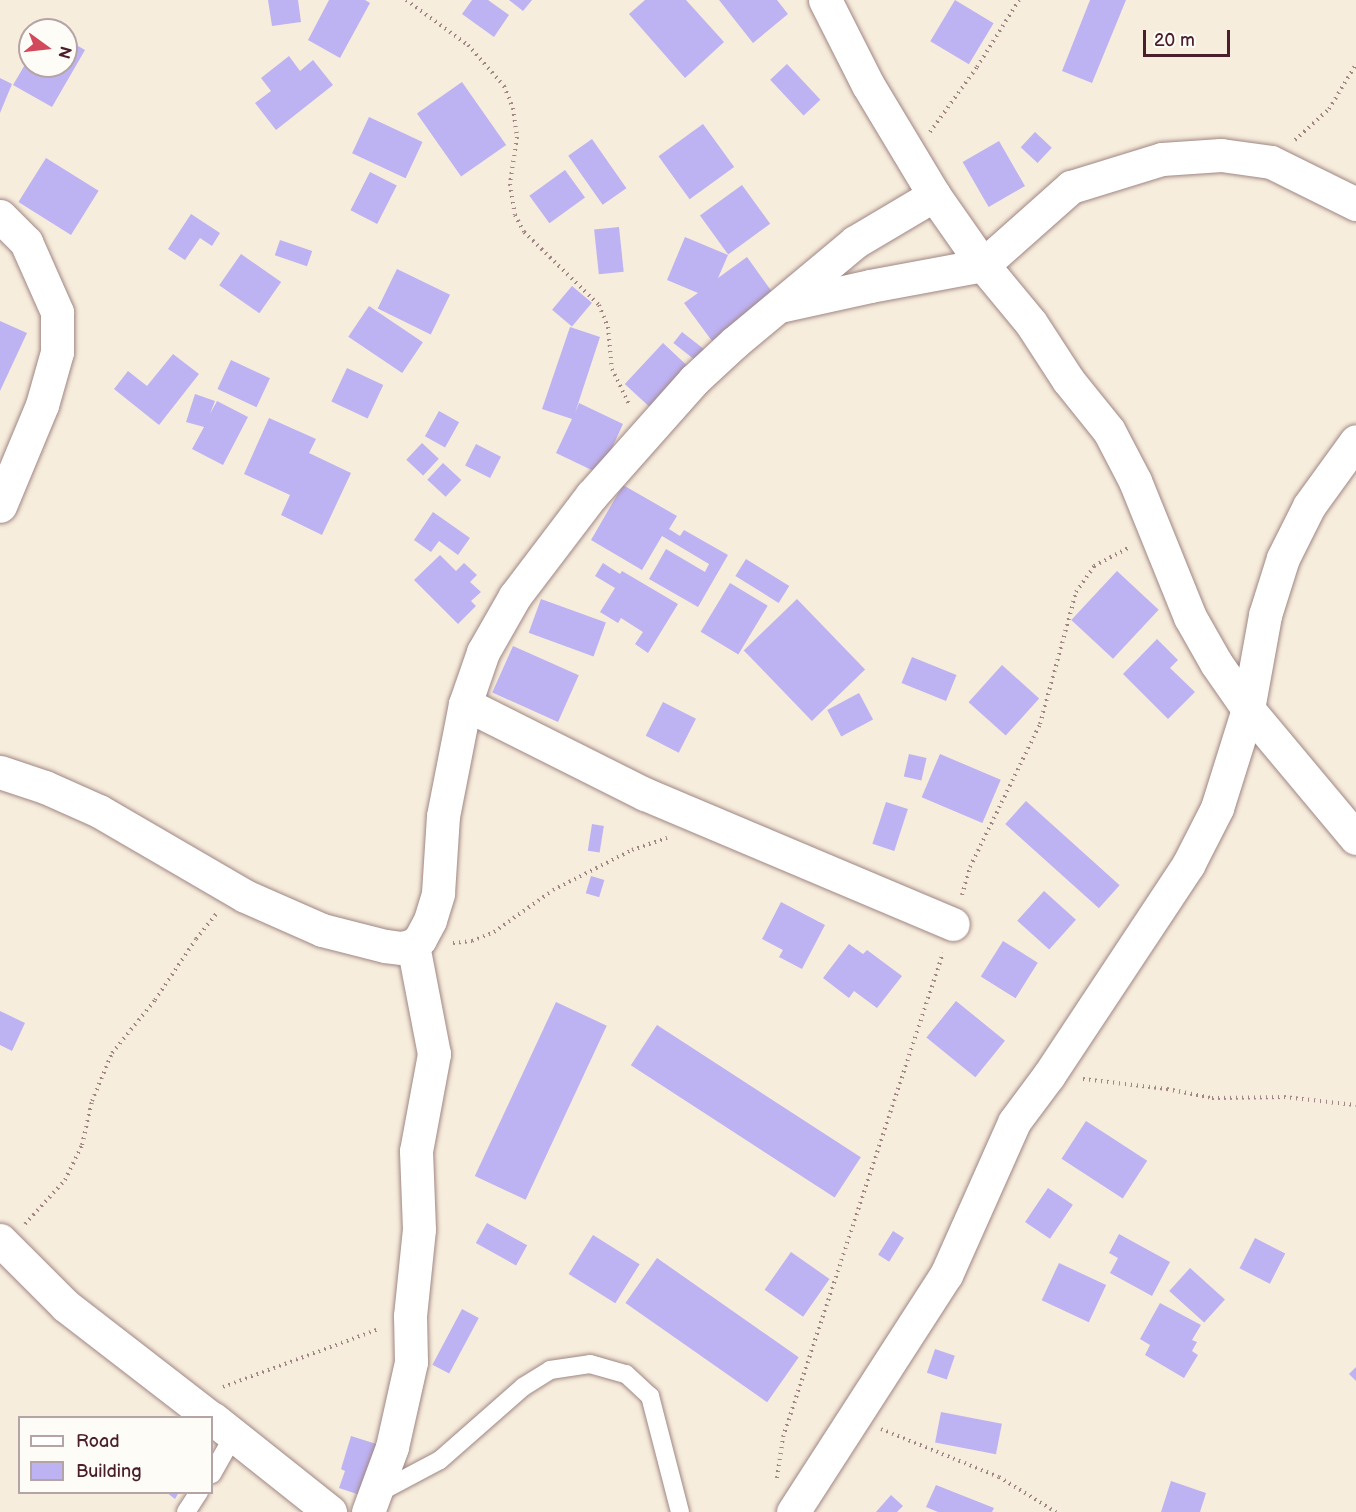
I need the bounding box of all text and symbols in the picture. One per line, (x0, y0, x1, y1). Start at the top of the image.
north arrow (18, 18, 78, 78)
scale bar (1146, 18, 1233, 56)
text: 20 m (1154, 30, 1195, 51)
text: N (53, 44, 75, 61)
legend (18, 1416, 213, 1494)
text: Road (76, 1431, 120, 1452)
text: Building (76, 1461, 142, 1482)

